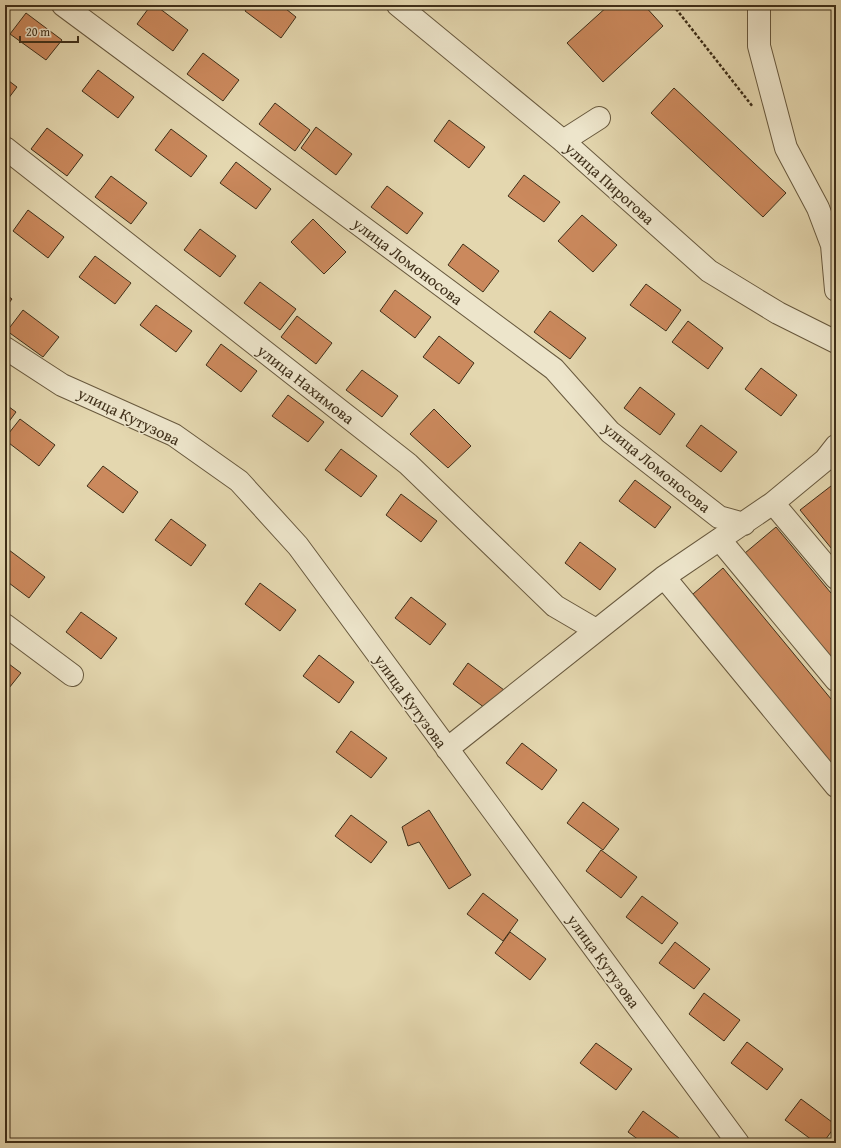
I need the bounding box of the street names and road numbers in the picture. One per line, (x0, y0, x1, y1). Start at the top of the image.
street label: улица Пирогова (559, 135, 661, 230)
street label: улица Ломоносова (347, 211, 469, 311)
street label: улица Нахимова (251, 338, 360, 430)
street label: улица Кутузова (73, 380, 185, 451)
street label: улица Ломоносова (597, 415, 716, 518)
street label: улица Кутузова (368, 648, 454, 753)
street label: улица Кутузова (561, 908, 647, 1013)

